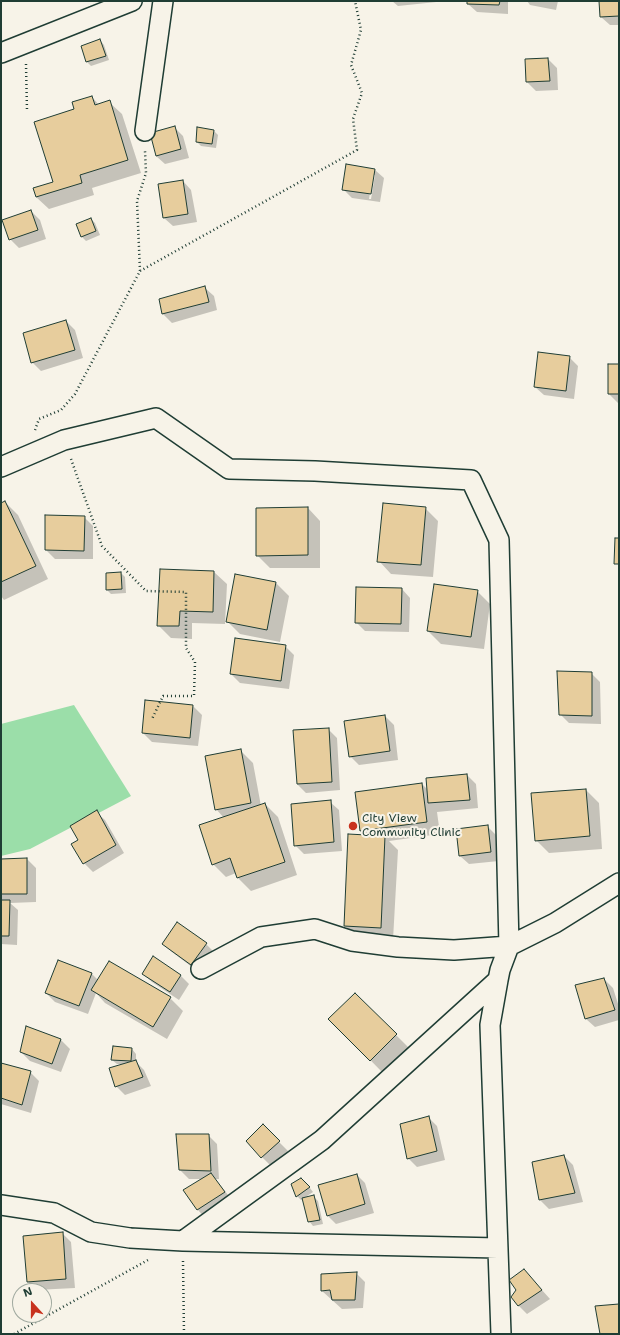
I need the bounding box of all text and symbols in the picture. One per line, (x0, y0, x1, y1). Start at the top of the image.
place label: City View Community Clinic (362, 812, 461, 840)
marker: City View Community Clinic (347, 820, 359, 832)
north arrow (12, 1283, 52, 1323)
text: N (21, 1284, 35, 1301)

